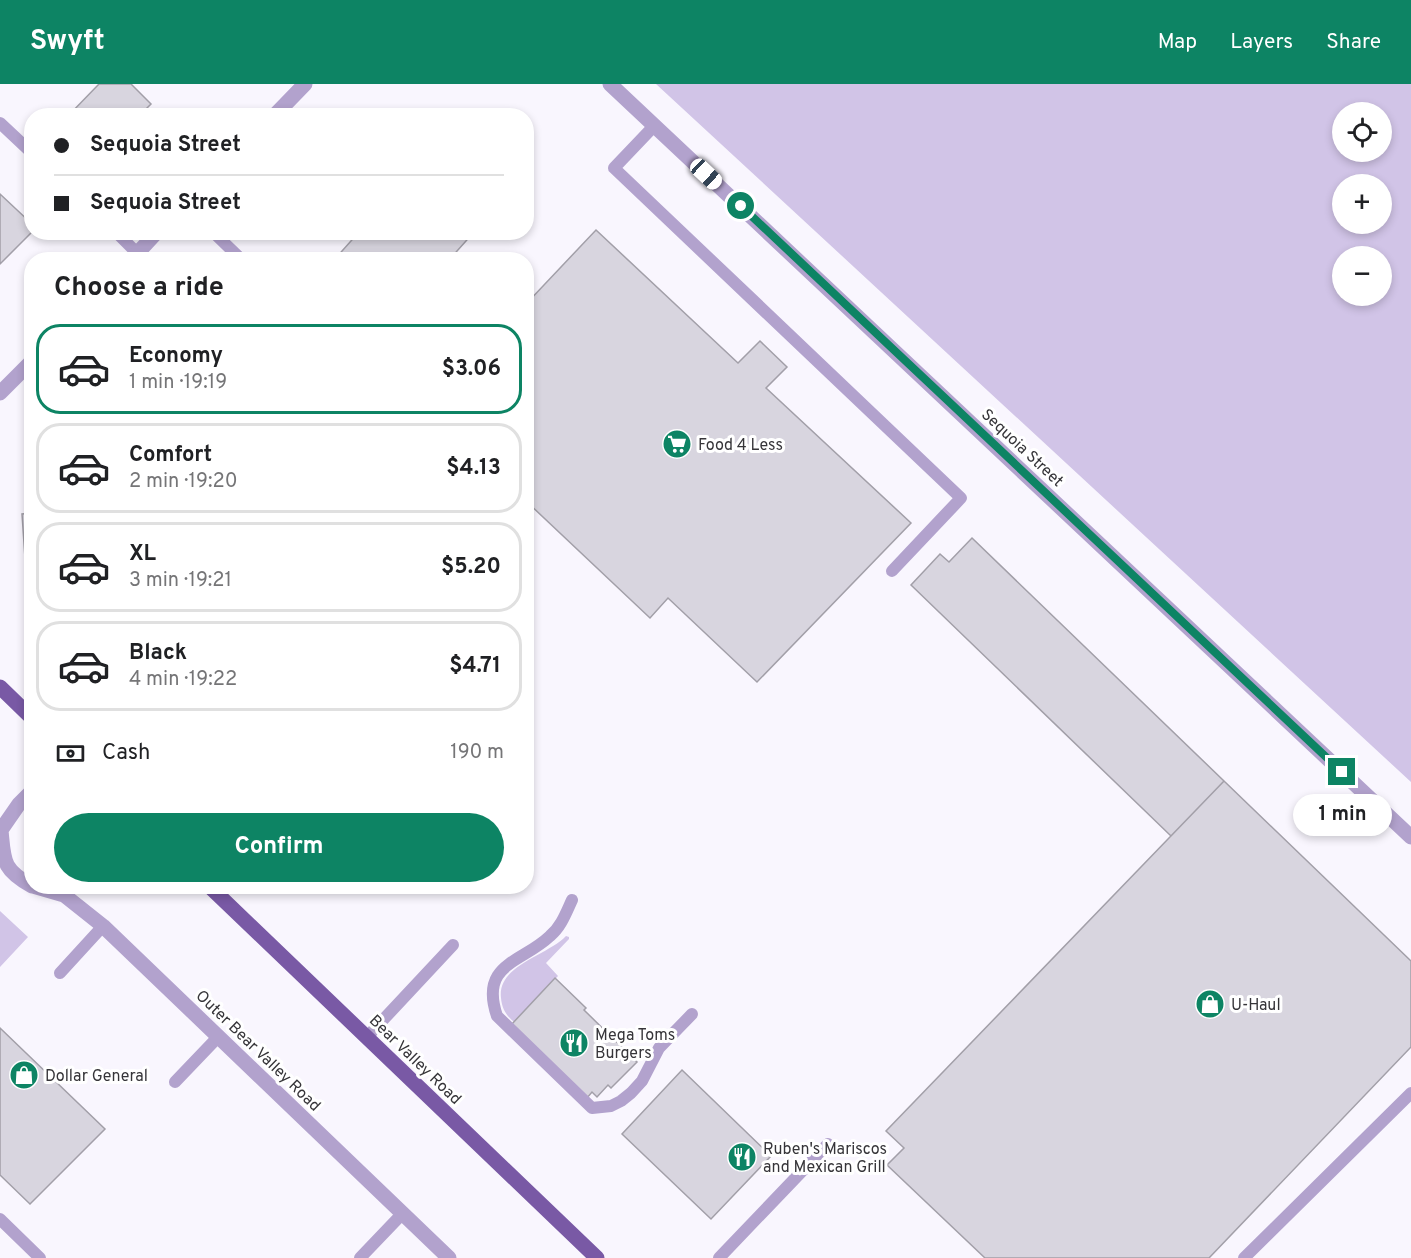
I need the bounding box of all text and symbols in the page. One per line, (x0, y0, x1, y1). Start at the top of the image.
text: Swyft (30, 24, 105, 60)
text: Map (1158, 29, 1197, 56)
text: Layers (1230, 29, 1293, 56)
text: Share (1326, 29, 1381, 56)
map controls (1332, 102, 1392, 306)
button: locate (1332, 102, 1392, 162)
text: Sequoia Street (90, 132, 241, 159)
car (687, 155, 725, 193)
button: + (1332, 174, 1392, 234)
text: Sequoia Street (90, 190, 241, 217)
route start (727, 192, 754, 219)
button: − (1332, 246, 1392, 306)
text: Choose a ride (54, 271, 224, 305)
icon: car (57, 342, 111, 396)
text: Economy (129, 343, 223, 370)
text: $3.06 (442, 356, 501, 383)
text: 1 min · 19:19 (129, 370, 227, 396)
street label: Sequoia Street (976, 405, 1067, 492)
supermarket icon: Food 4 Less (661, 428, 693, 460)
place label: Food 4 Less (698, 436, 783, 456)
icon: car (57, 441, 111, 495)
text: Comfort (129, 442, 212, 469)
text: $4.13 (446, 455, 501, 482)
text: 2 min · 19:20 (129, 469, 238, 495)
icon: car (57, 540, 111, 594)
text: XL (129, 541, 156, 568)
text: $5.20 (441, 554, 501, 581)
text: 3 min · 19:21 (129, 568, 232, 594)
icon: car (57, 639, 111, 693)
text: Black (129, 640, 187, 667)
text: $4.71 (449, 653, 501, 680)
text: 4 min · 19:22 (129, 667, 237, 693)
icon: cash (54, 737, 87, 770)
text: Cash (102, 740, 151, 767)
text: 190 m (450, 740, 504, 766)
route end (1328, 758, 1355, 785)
callout: 1 min (1292, 793, 1392, 835)
text: 1 min (1318, 802, 1367, 828)
button: Confirm (54, 813, 504, 882)
street label: Outer Bear Valley Road (191, 987, 324, 1116)
shop icon: U-Haul (1194, 988, 1226, 1020)
place label: U-Haul (1231, 996, 1281, 1016)
street label: Bear Valley Road (364, 1011, 465, 1110)
place label: Mega Toms Burgers (595, 1026, 675, 1064)
restaurant icon: Mega Toms Burgers (558, 1027, 590, 1059)
shop icon: Dollar General (8, 1059, 40, 1091)
place label: Dollar General (45, 1067, 148, 1087)
place label: Ruben's Mariscos and Mexican Grill (763, 1140, 887, 1178)
restaurant icon: Ruben's Mariscos and Mexican Grill (726, 1141, 758, 1173)

